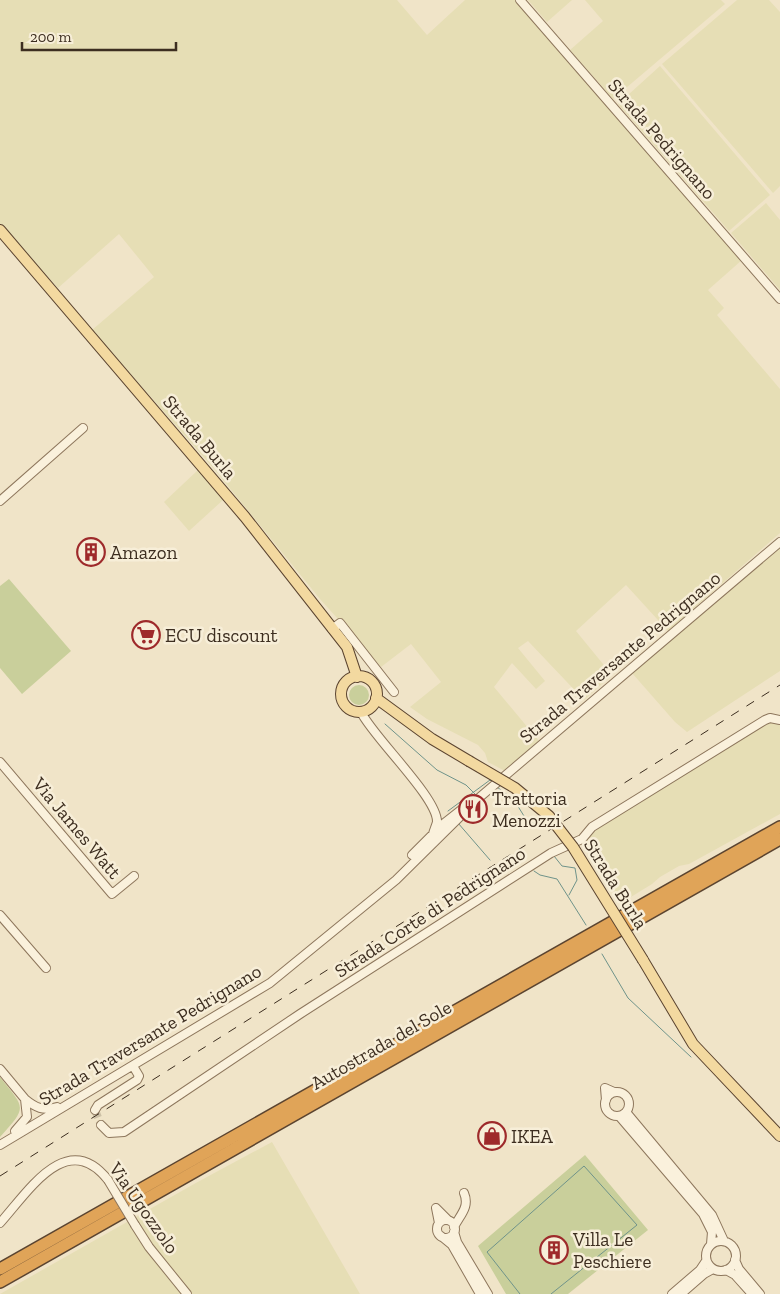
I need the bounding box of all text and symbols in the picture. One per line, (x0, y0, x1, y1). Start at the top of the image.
scale bar (22, 20, 176, 52)
text: 200 m (30, 28, 71, 46)
street label: Strada Pedrignano (603, 74, 721, 204)
street label: Strada Burla (158, 390, 242, 484)
building icon: Amazon (76, 537, 106, 567)
place label: Amazon (110, 541, 177, 564)
street label: Strada Traversante Pedrignano (515, 566, 725, 748)
supermarket icon: ECU discount (131, 620, 161, 650)
place label: ECU discount (165, 624, 278, 647)
street label: Via James Watt (27, 772, 126, 883)
place label: Trattoria Menozzi (492, 787, 567, 832)
restaurant icon: Trattoria Menozzi (458, 794, 488, 824)
street label: Strada Burla (579, 834, 653, 934)
street label: Strada Corte di Pedrignano (330, 842, 530, 982)
street label: Strada Traversante Pedrignano (35, 959, 266, 1111)
street label: Autostrada del Sole (307, 995, 455, 1095)
shop icon: IKEA (477, 1121, 507, 1151)
place label: IKEA (511, 1125, 553, 1148)
street label: Via Ugozzolo (104, 1157, 184, 1258)
place label: Villa Le Peschiere (572, 1228, 651, 1273)
building icon: Villa Le Peschiere (539, 1235, 569, 1265)

